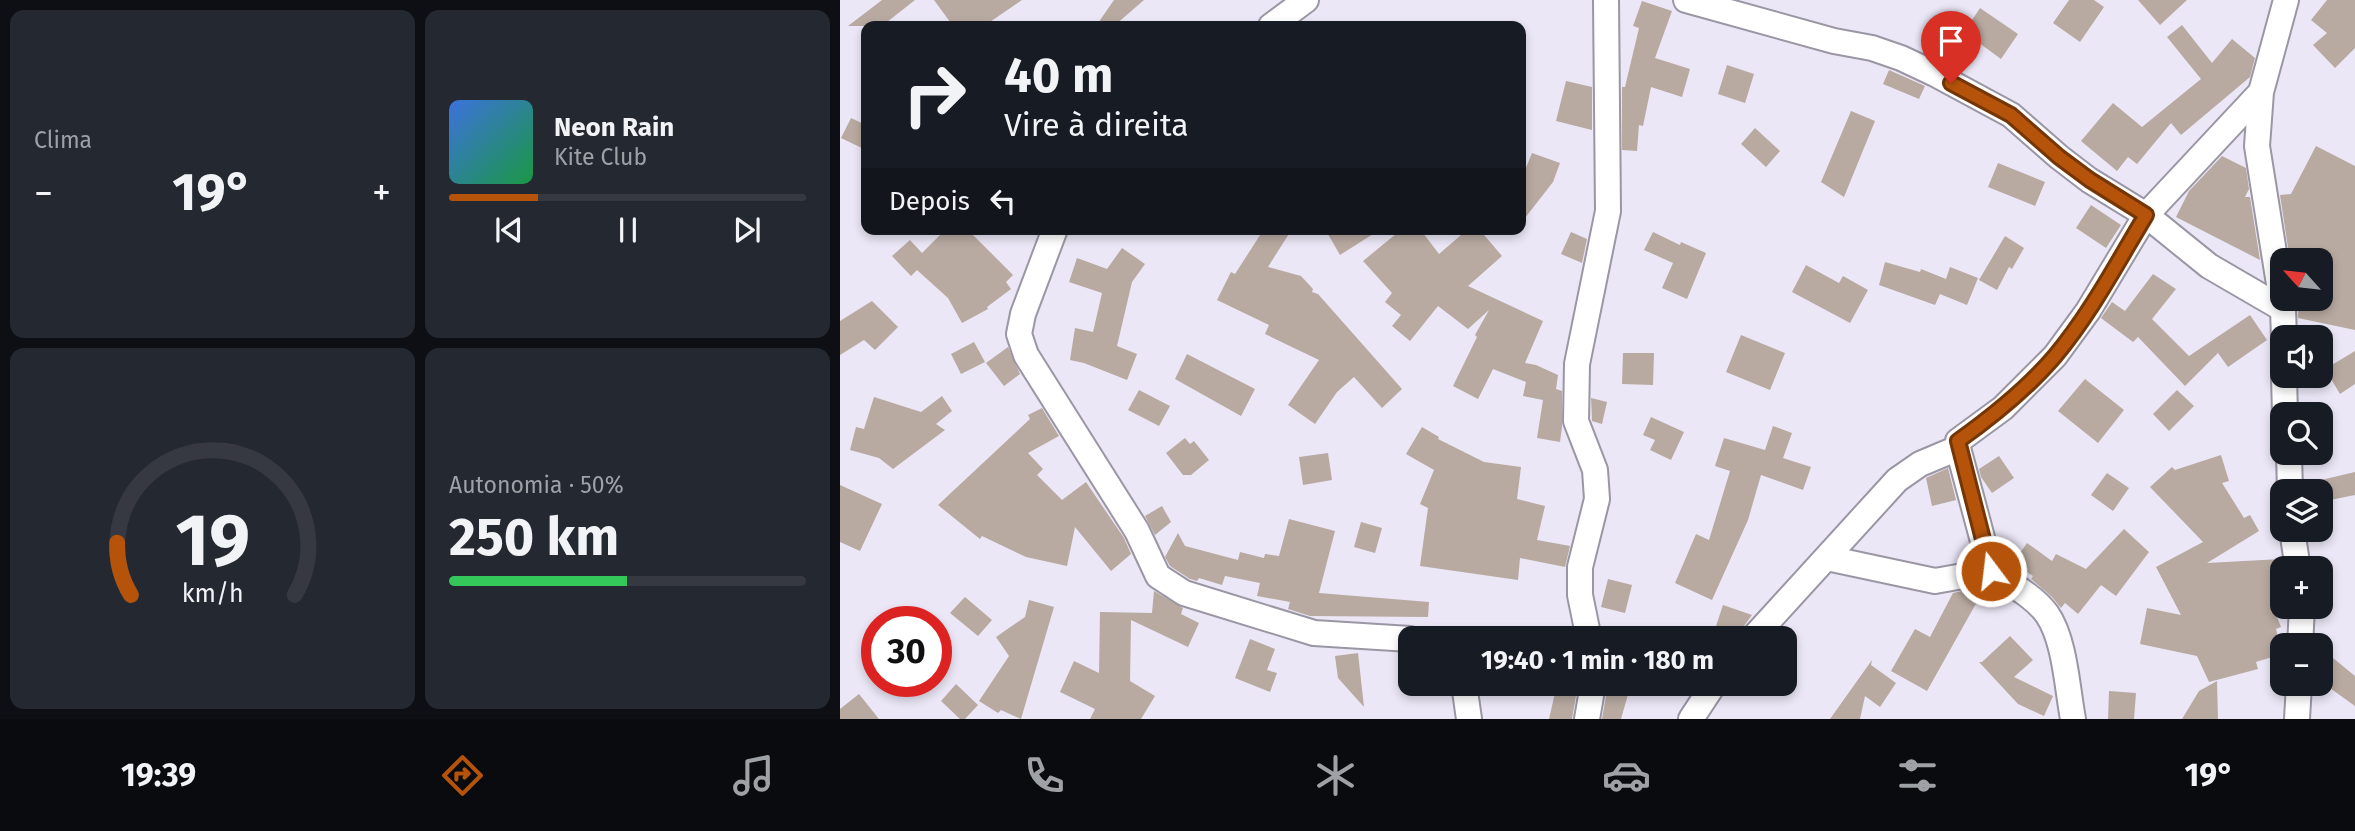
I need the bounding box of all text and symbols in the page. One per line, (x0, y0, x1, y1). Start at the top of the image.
pin (1921, 11, 1981, 83)
icon: arrive (1932, 22, 1970, 60)
text: 40 m (1004, 46, 1113, 105)
icon: right (889, 49, 980, 140)
text: Vire à direita (1004, 106, 1189, 144)
text: Neon Rain (554, 112, 674, 143)
text: Clima (34, 126, 92, 154)
text: Kite Club (554, 143, 647, 171)
text: 19° (172, 161, 253, 224)
text: − (34, 170, 53, 216)
text: + (372, 170, 391, 216)
icon: left (984, 182, 1022, 220)
text: Depois (889, 186, 970, 217)
icon: previous (490, 211, 528, 249)
icon: pause (609, 211, 647, 249)
icon: next (728, 211, 766, 249)
north arrow (2270, 248, 2333, 312)
map controls (2270, 248, 2333, 696)
button: sound (2270, 325, 2333, 388)
button: search (2270, 402, 2333, 465)
text: Autonomia · 50% (449, 471, 624, 499)
button: layers (2270, 479, 2333, 542)
text: 19 (175, 497, 250, 584)
text: 250 km (449, 506, 619, 569)
position arrow (1954, 534, 2028, 608)
button: + (2270, 556, 2333, 619)
text: km/h (182, 578, 243, 608)
speed limit sign: 30 (861, 606, 952, 697)
button: − (2270, 633, 2333, 696)
text: 19:40 · 1 min · 180 m (1481, 645, 1714, 676)
icon: directions (438, 751, 487, 800)
icon: music (729, 751, 778, 800)
icon: phone (1020, 751, 1069, 800)
icon: climate (1311, 751, 1360, 800)
icon: car (1602, 751, 1651, 800)
icon: filters (1893, 751, 1942, 800)
text: 19:39 (121, 756, 196, 794)
text: 19° (2185, 756, 2234, 794)

